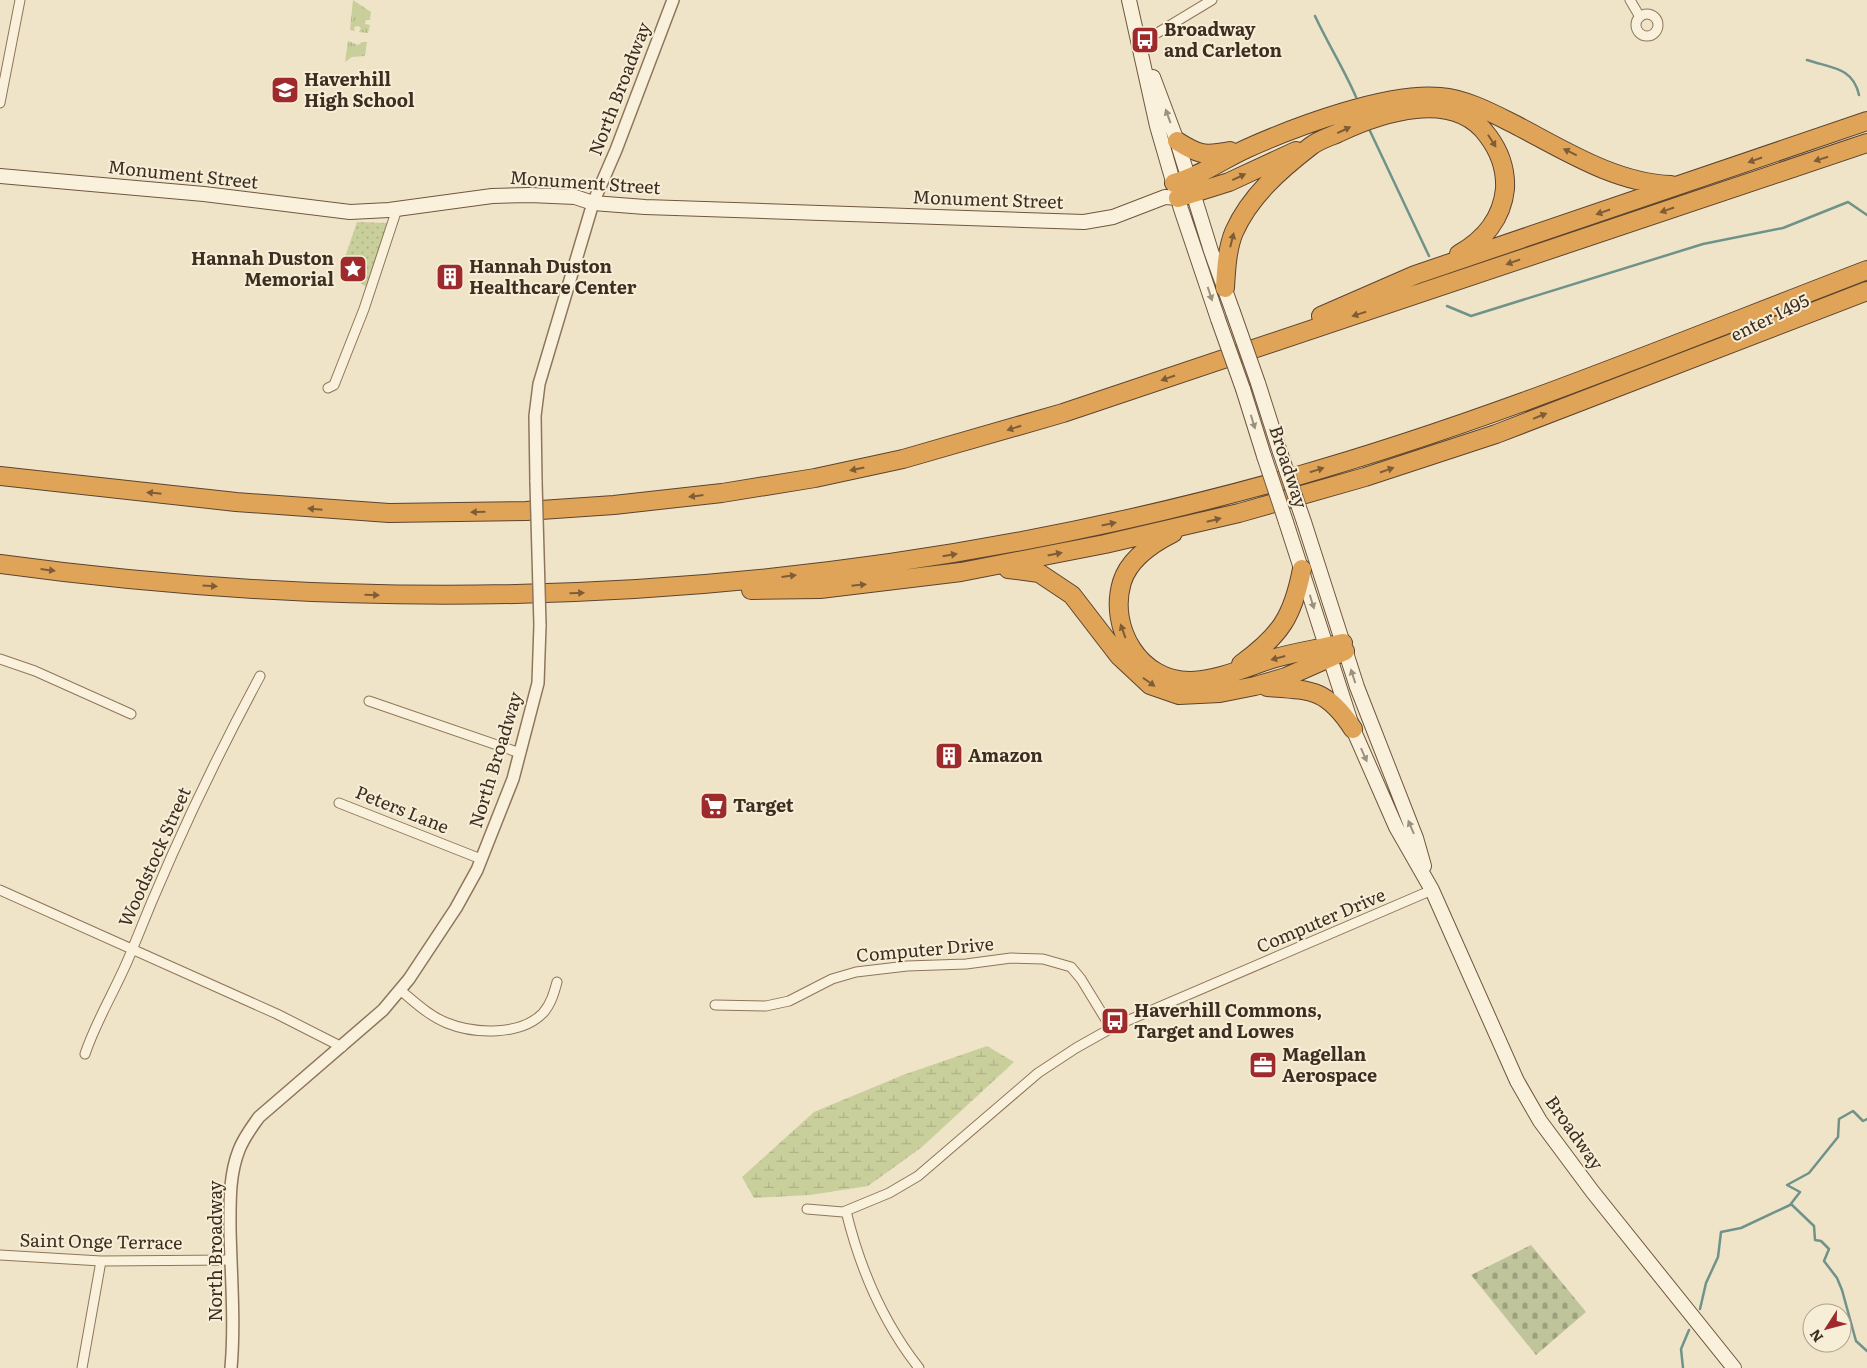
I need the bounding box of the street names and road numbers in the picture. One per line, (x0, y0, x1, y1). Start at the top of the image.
street label: North Broadway (581, 17, 657, 159)
street label: Monument Street (107, 152, 260, 195)
street label: Monument Street (509, 163, 662, 200)
street label: Monument Street (912, 182, 1065, 215)
street label: enter I495 (1725, 286, 1813, 347)
street label: Broadway (1263, 422, 1316, 512)
street label: North Broadway (461, 687, 528, 831)
street label: Peters Lane (352, 778, 453, 840)
street label: Woodstock Street (111, 781, 197, 931)
street label: Computer Drive (1252, 880, 1389, 959)
street label: Computer Drive (855, 929, 995, 968)
street label: Broadway (1540, 1089, 1611, 1175)
street label: North Broadway (201, 1180, 228, 1322)
street label: Saint Onge Terrace (19, 1226, 183, 1255)

